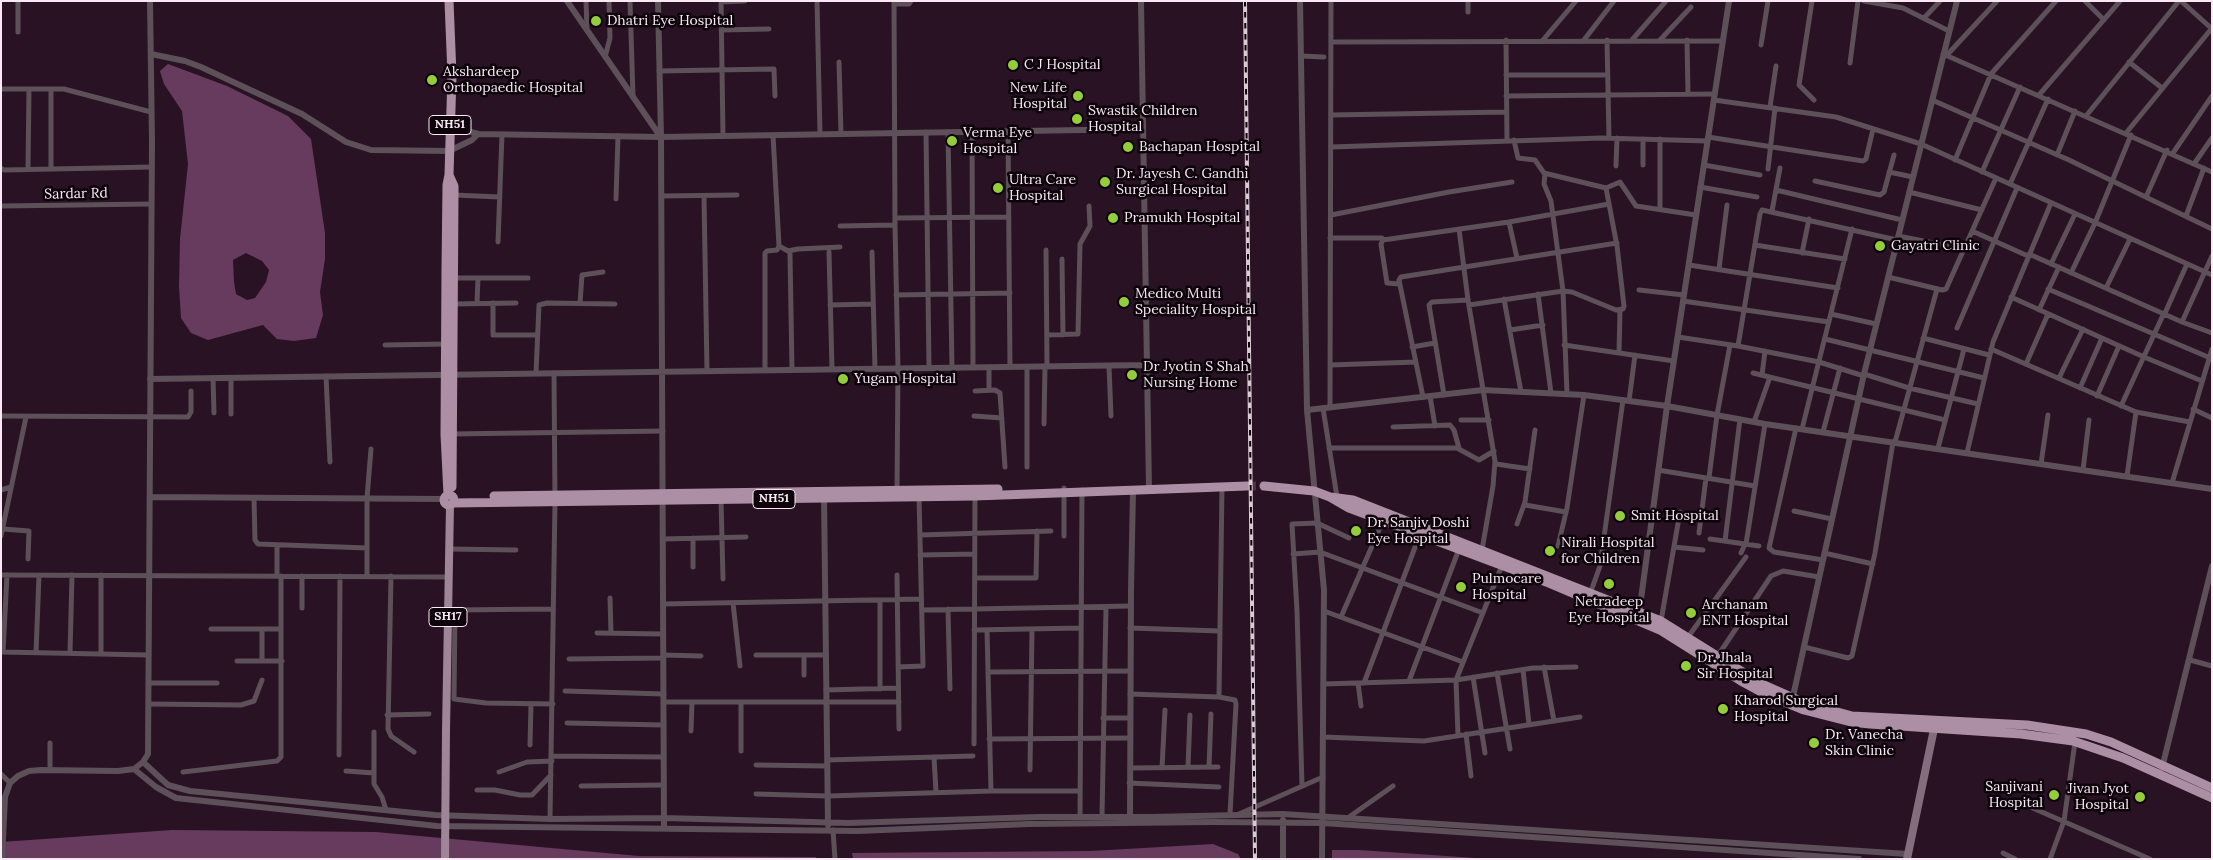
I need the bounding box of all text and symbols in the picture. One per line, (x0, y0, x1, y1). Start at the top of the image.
place label: Dhatri Eye Hospital (607, 13, 733, 29)
marker: Dhatri Eye Hospital (589, 14, 603, 28)
place label: C J Hospital (1024, 57, 1101, 73)
marker: C J Hospital (1006, 58, 1020, 72)
place label: Akshardeep Orthopaedic Hospital (443, 64, 583, 96)
marker: Akshardeep Orthopaedic Hospital (425, 73, 439, 87)
place label: New Life Hospital (1010, 80, 1067, 112)
marker: New Life Hospital (1071, 89, 1085, 103)
place label: Swastik Children Hospital (1088, 103, 1198, 136)
marker: Swastik Children Hospital (1070, 112, 1084, 126)
road number: NH51 (429, 116, 471, 134)
place label: Verma Eye Hospital (963, 125, 1032, 158)
marker: Verma Eye Hospital (945, 134, 959, 148)
place label: Bachapan Hospital (1139, 139, 1260, 155)
marker: Bachapan Hospital (1121, 140, 1135, 154)
place label: Dr. Jayesh C. Gandhi Surgical Hospital (1116, 166, 1248, 198)
place label: Ultra Care Hospital (1009, 172, 1076, 204)
marker: Dr. Jayesh C. Gandhi Surgical Hospital (1098, 175, 1112, 189)
marker: Ultra Care Hospital (991, 181, 1005, 195)
street label: Sardar Rd (44, 185, 108, 203)
place label: Pramukh Hospital (1124, 210, 1240, 226)
marker: Pramukh Hospital (1106, 211, 1120, 225)
place label: Gayatri Clinic (1891, 238, 1980, 254)
marker: Gayatri Clinic (1873, 239, 1887, 253)
place label: Medico Multi Speciality Hospital (1135, 286, 1256, 318)
marker: Medico Multi Speciality Hospital (1117, 295, 1131, 309)
place label: Dr Jyotin S Shah Nursing Home (1143, 359, 1249, 392)
marker: Dr Jyotin S Shah Nursing Home (1125, 368, 1139, 382)
place label: Yugam Hospital (854, 371, 956, 387)
marker: Yugam Hospital (836, 372, 850, 386)
road number: NH51 (753, 489, 795, 508)
place label: Smit Hospital (1631, 508, 1719, 524)
marker: Smit Hospital (1613, 509, 1627, 523)
place label: Dr. Sanjiv Doshi Eye Hospital (1367, 515, 1469, 548)
marker: Dr. Sanjiv Doshi Eye Hospital (1349, 524, 1363, 538)
place label: Nirali Hospital for Children (1561, 535, 1654, 568)
marker: Nirali Hospital for Children (1543, 544, 1557, 558)
place label: Pulmocare Hospital (1472, 571, 1542, 604)
marker: Netradeep Eye Hospital (1602, 577, 1616, 591)
marker: Pulmocare Hospital (1454, 580, 1468, 594)
place label: Netradeep Eye Hospital (1568, 594, 1650, 626)
place label: Archanam ENT Hospital (1702, 597, 1788, 630)
marker: Archanam ENT Hospital (1684, 606, 1698, 620)
road number: SH17 (429, 608, 467, 626)
place label: Dr. Jhala Sir Hospital (1697, 650, 1773, 682)
marker: Dr. Jhala Sir Hospital (1679, 659, 1693, 673)
place label: Kharod Surgical Hospital (1734, 693, 1838, 726)
marker: Kharod Surgical Hospital (1716, 702, 1730, 716)
place label: Dr. Vanecha Skin Clinic (1825, 727, 1903, 760)
marker: Dr. Vanecha Skin Clinic (1807, 736, 1821, 750)
place label: Sanjivani Hospital (1985, 779, 2043, 812)
place label: Jivan Jyot Hospital (2068, 781, 2129, 814)
marker: Sanjivani Hospital (2047, 788, 2061, 802)
marker: Jivan Jyot Hospital (2133, 790, 2147, 804)

